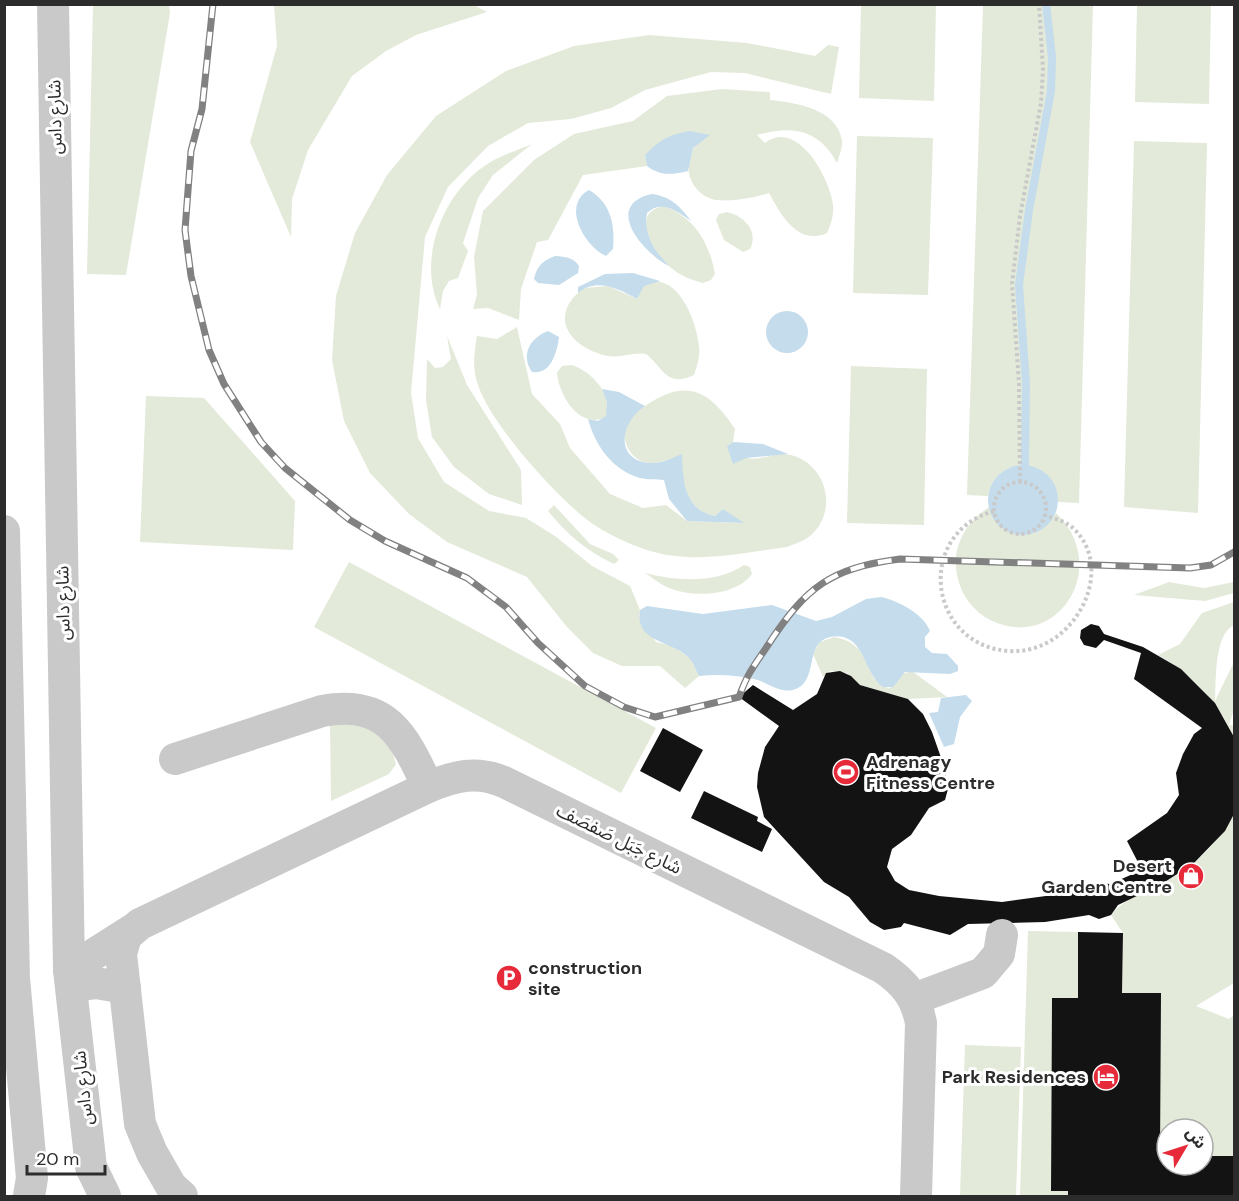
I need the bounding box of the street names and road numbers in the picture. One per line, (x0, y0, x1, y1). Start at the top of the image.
street label: شارع داس (42, 80, 70, 154)
street label: شارع داس (50, 566, 78, 640)
street label: شارع جَبَل صَفصَف (551, 798, 686, 882)
street label: شارع داس (67, 1049, 101, 1126)

